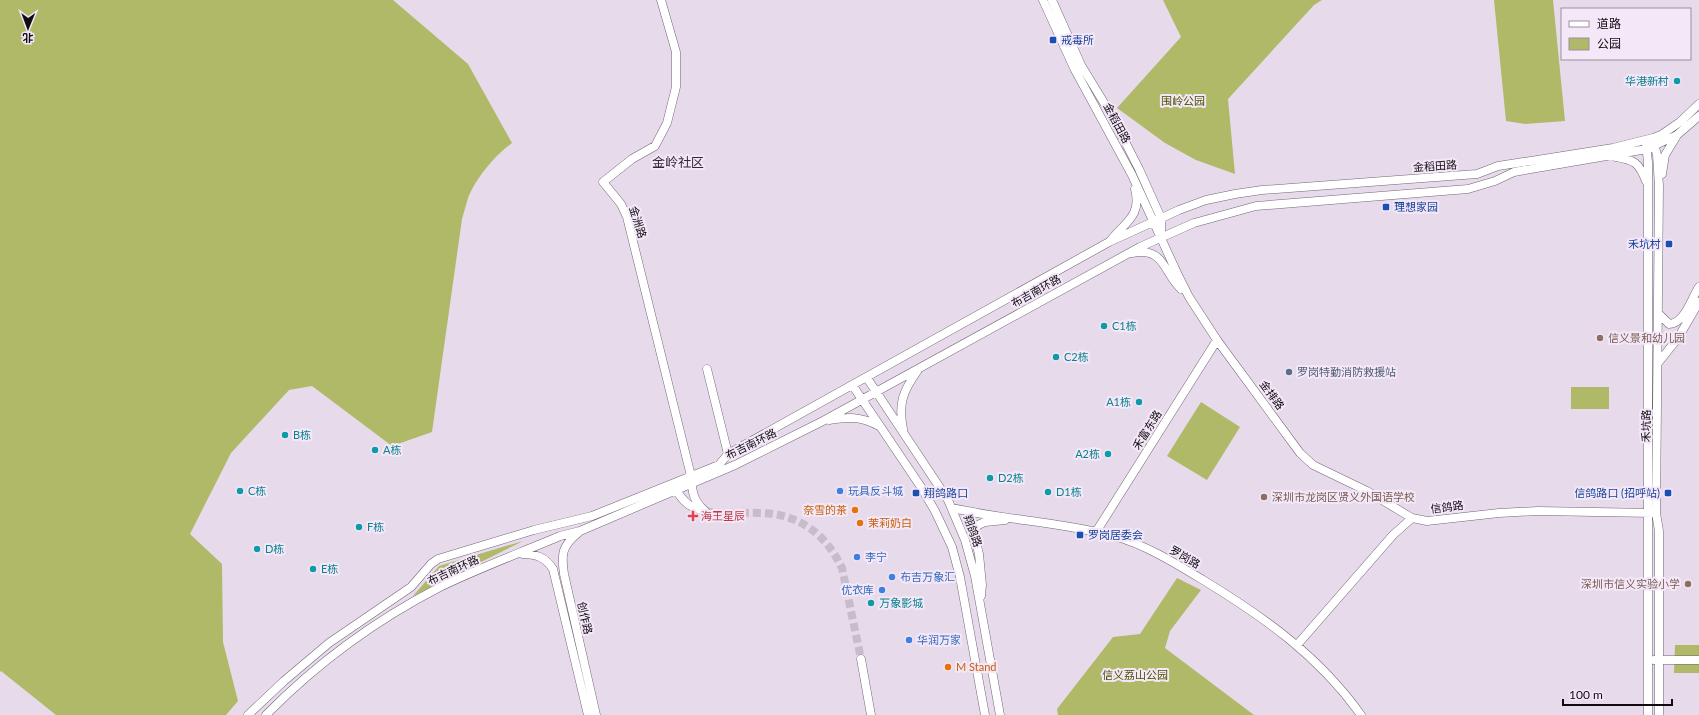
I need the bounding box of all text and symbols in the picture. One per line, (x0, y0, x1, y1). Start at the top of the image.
north arrow (8, 8, 48, 48)
legend (1561, 8, 1691, 60)
text: 道路 (1597, 16, 1621, 31)
text: 北 (22, 32, 33, 45)
place label: 戒毒所 (1061, 33, 1094, 46)
marker: 戒毒所 (1048, 35, 1058, 45)
text: 公园 (1597, 36, 1621, 51)
place label: 华港新村 (1625, 74, 1669, 87)
marker: 华港新村 (1672, 76, 1682, 86)
park label: 围岭公园 (1161, 94, 1205, 107)
street label: 金稻田路 (1101, 100, 1134, 145)
district label: 金岭社区 (652, 154, 704, 170)
street label: 金稻田路 (1413, 157, 1457, 174)
place label: 理想家园 (1394, 200, 1438, 213)
marker: 理想家园 (1381, 202, 1391, 212)
street label: 金洲路 (627, 204, 650, 240)
place label: 禾坑村 (1628, 237, 1661, 250)
marker: 禾坑村 (1664, 239, 1674, 249)
street label: 布吉南环路 (1009, 272, 1063, 310)
place label: C1栋 (1112, 319, 1137, 332)
marker: C1栋 (1099, 321, 1109, 331)
place label: 信义景和幼儿园 (1608, 331, 1685, 344)
marker: 信义景和幼儿园 (1595, 333, 1605, 343)
place label: C2栋 (1064, 350, 1089, 363)
marker: C2栋 (1051, 352, 1061, 362)
place label: 罗岗特勤消防救援站 (1297, 365, 1396, 378)
marker: 罗岗特勤消防救援站 (1284, 367, 1294, 377)
street label: 金排路 (1257, 378, 1287, 412)
place label: A1栋 (1106, 395, 1131, 408)
marker: A1栋 (1134, 397, 1144, 407)
street label: 禾富东路 (1129, 408, 1164, 452)
street label: 禾坑路 (1639, 409, 1652, 443)
street label: 布吉南环路 (723, 426, 778, 461)
place label: B栋 (293, 428, 311, 441)
marker: B栋 (280, 430, 290, 440)
place label: A栋 (383, 443, 401, 456)
marker: A栋 (370, 445, 380, 455)
place label: A2栋 (1075, 447, 1100, 460)
marker: A2栋 (1103, 449, 1113, 459)
place label: D2栋 (998, 471, 1024, 484)
marker: D2栋 (985, 473, 995, 483)
place label: C栋 (248, 484, 266, 497)
place label: 玩具反斗城 (848, 484, 903, 497)
place label: D1栋 (1056, 485, 1082, 498)
marker: C栋 (235, 486, 245, 496)
marker: 玩具反斗城 (835, 486, 845, 496)
place label: 翔鸽路口 (924, 486, 968, 499)
place label: 信鸽路口 (招呼站) (1574, 486, 1660, 499)
marker: D1栋 (1043, 487, 1053, 497)
marker: 翔鸽路口 (911, 488, 921, 498)
marker: 信鸽路口 (招呼站) (1663, 488, 1673, 498)
place label: 深圳市龙岗区贤义外国语学校 (1272, 490, 1415, 503)
marker: 深圳市龙岗区贤义外国语学校 (1259, 492, 1269, 502)
street label: 信鸽路 (1430, 498, 1464, 515)
place label: 奈雪的茶 (803, 503, 847, 516)
marker: 奈雪的茶 (850, 505, 860, 515)
place label: 海王星辰 (701, 509, 745, 522)
marker: 海王星辰 (688, 511, 698, 521)
street label: 翔鸽路 (962, 513, 985, 549)
place label: 茉莉奶白 (868, 516, 912, 529)
marker: 茉莉奶白 (855, 518, 865, 528)
place label: F栋 (367, 520, 384, 533)
marker: F栋 (354, 522, 364, 532)
place label: 罗岗居委会 (1088, 528, 1143, 541)
marker: 罗岗居委会 (1075, 530, 1085, 540)
place label: D栋 (265, 542, 284, 555)
street label: 罗岗路 (1168, 543, 1203, 570)
marker: D栋 (252, 544, 262, 554)
place label: 李宁 (865, 550, 887, 563)
street label: 布吉南环路 (425, 552, 480, 587)
marker: 李宁 (852, 552, 862, 562)
place label: E栋 (321, 562, 338, 575)
marker: E栋 (308, 564, 318, 574)
place label: 布吉万象汇 (900, 570, 955, 583)
marker: 布吉万象汇 (887, 572, 897, 582)
place label: 深圳市信义实验小学 (1581, 577, 1680, 590)
marker: 深圳市信义实验小学 (1683, 579, 1693, 589)
place label: 优衣库 (841, 583, 874, 596)
marker: 优衣库 (877, 585, 887, 595)
place label: 万象影城 (879, 596, 923, 609)
marker: 万象影城 (866, 598, 876, 608)
street label: 创作路 (575, 600, 596, 635)
place label: 华润万家 (917, 633, 961, 646)
marker: 华润万家 (904, 635, 914, 645)
place label: M Stand (956, 660, 996, 673)
marker: M Stand (943, 662, 953, 672)
park label: 信义荔山公园 (1102, 668, 1168, 681)
scale bar (1563, 681, 1672, 707)
text: 100 m (1569, 687, 1603, 702)

